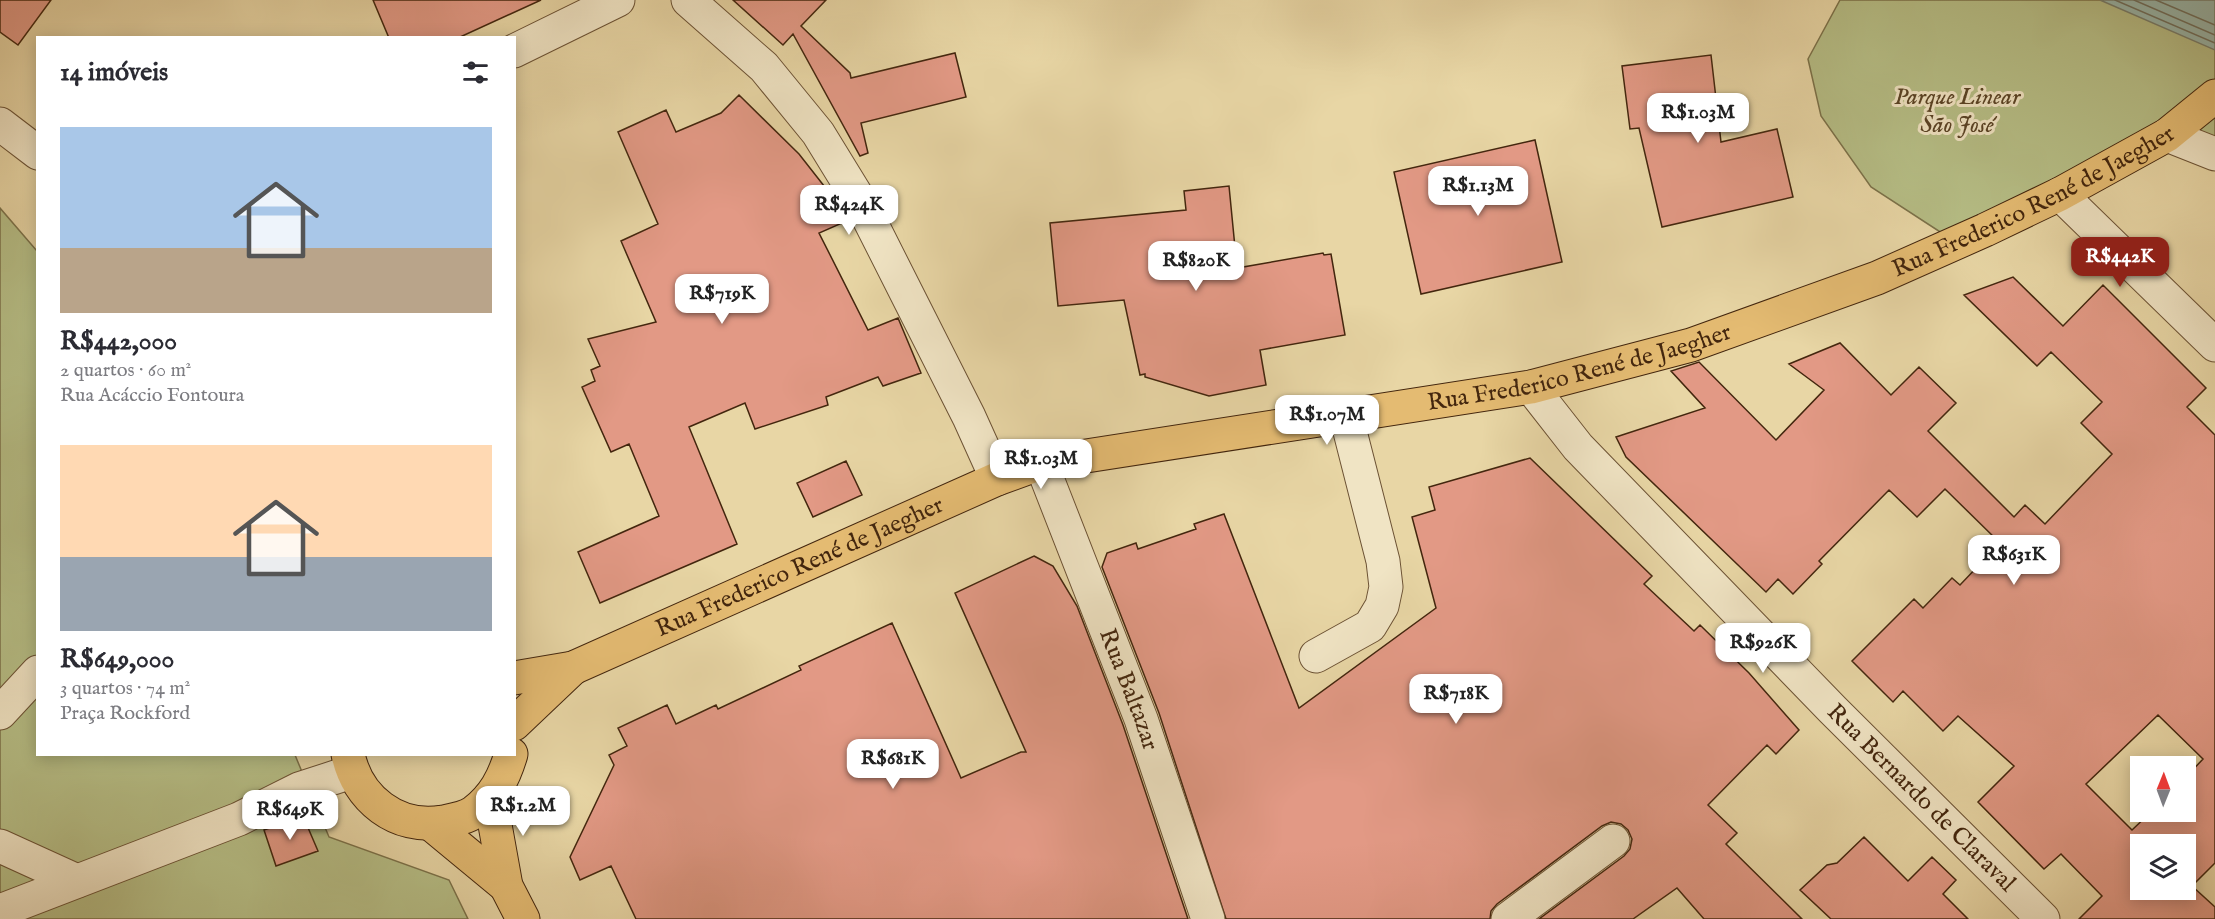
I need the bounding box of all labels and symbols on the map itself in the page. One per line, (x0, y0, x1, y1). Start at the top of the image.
park label: Parque Linear São José (1894, 82, 2022, 141)
pin: R$1.03M (1643, 93, 1753, 144)
street label: Rua Frederico René de Jaegher (1887, 119, 2182, 285)
pin: R$1.13M (1423, 166, 1533, 217)
pin: R$424K (800, 185, 898, 236)
pin: R$442K (2071, 237, 2169, 288)
pin: R$820K (1147, 241, 1245, 292)
pin: R$719K (673, 274, 771, 325)
street label: Rua Frederico René de Jaegher (1425, 316, 1736, 418)
pin: R$1.07M (1272, 395, 1382, 446)
pin: R$1.03M (986, 439, 1096, 490)
street label: Rua Frederico René de Jaegher (651, 489, 949, 645)
pin: R$631K (1965, 535, 2063, 586)
pin: R$926K (1714, 623, 1812, 674)
street label: Rua Baltazar (1092, 624, 1166, 755)
pin: R$718K (1407, 674, 1505, 725)
street label: Rua Bernardo de Claraval (1820, 697, 2023, 899)
pin: R$681K (844, 739, 942, 790)
north arrow (2130, 756, 2196, 822)
pin: R$1.2M (474, 786, 572, 837)
pin: R$649K (241, 790, 339, 841)

